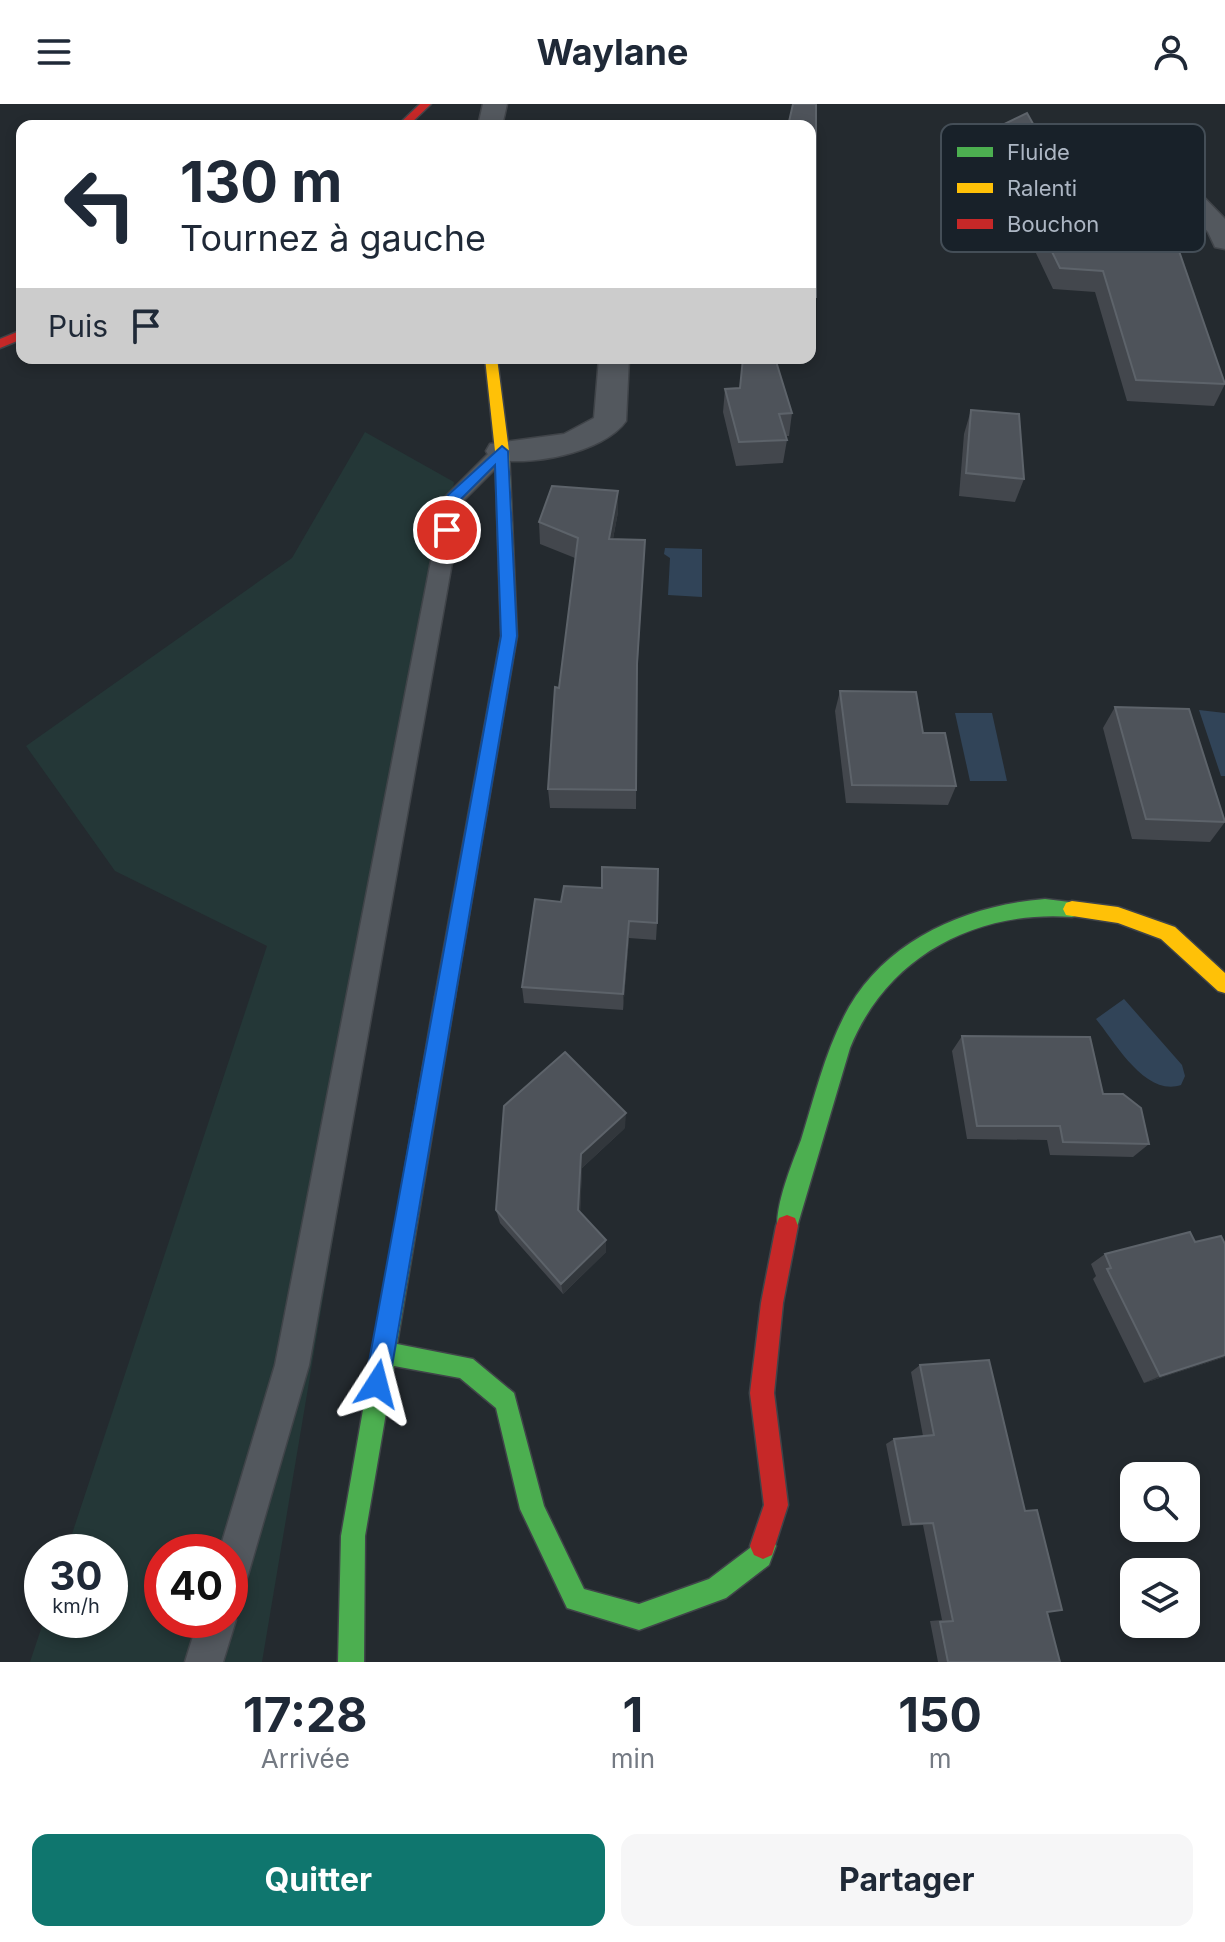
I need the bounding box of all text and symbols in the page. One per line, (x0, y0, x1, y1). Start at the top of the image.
icon: menu (32, 30, 76, 74)
text: Waylane (537, 30, 688, 74)
icon: person (1149, 30, 1193, 74)
legend (941, 124, 1205, 252)
text: Fluide (1007, 139, 1070, 165)
text: 130 m (180, 148, 342, 216)
icon: left (48, 152, 152, 256)
text: Ralenti (1007, 175, 1077, 201)
text: Bouchon (1007, 211, 1099, 237)
text: Tournez à gauche (180, 216, 486, 260)
icon: arrive (124, 304, 168, 348)
text: Puis (48, 308, 108, 344)
pin (413, 496, 481, 564)
icon: arrive (425, 508, 469, 552)
position arrow (335, 1342, 419, 1426)
map controls (1120, 1462, 1200, 1638)
button: search (1120, 1462, 1200, 1542)
speed limit sign: 40 (144, 1534, 248, 1638)
text: 30 (50, 1551, 102, 1600)
button: layers (1120, 1558, 1200, 1638)
text: km/h (52, 1594, 100, 1618)
text: 17:28 (243, 1685, 368, 1744)
text: 1 (623, 1685, 643, 1744)
text: 150 (898, 1685, 982, 1744)
text: Arrivée (261, 1743, 350, 1774)
text: min (611, 1743, 655, 1774)
text: m (929, 1743, 951, 1774)
button: Quitter (32, 1834, 605, 1926)
button: Partager (621, 1834, 1193, 1926)

